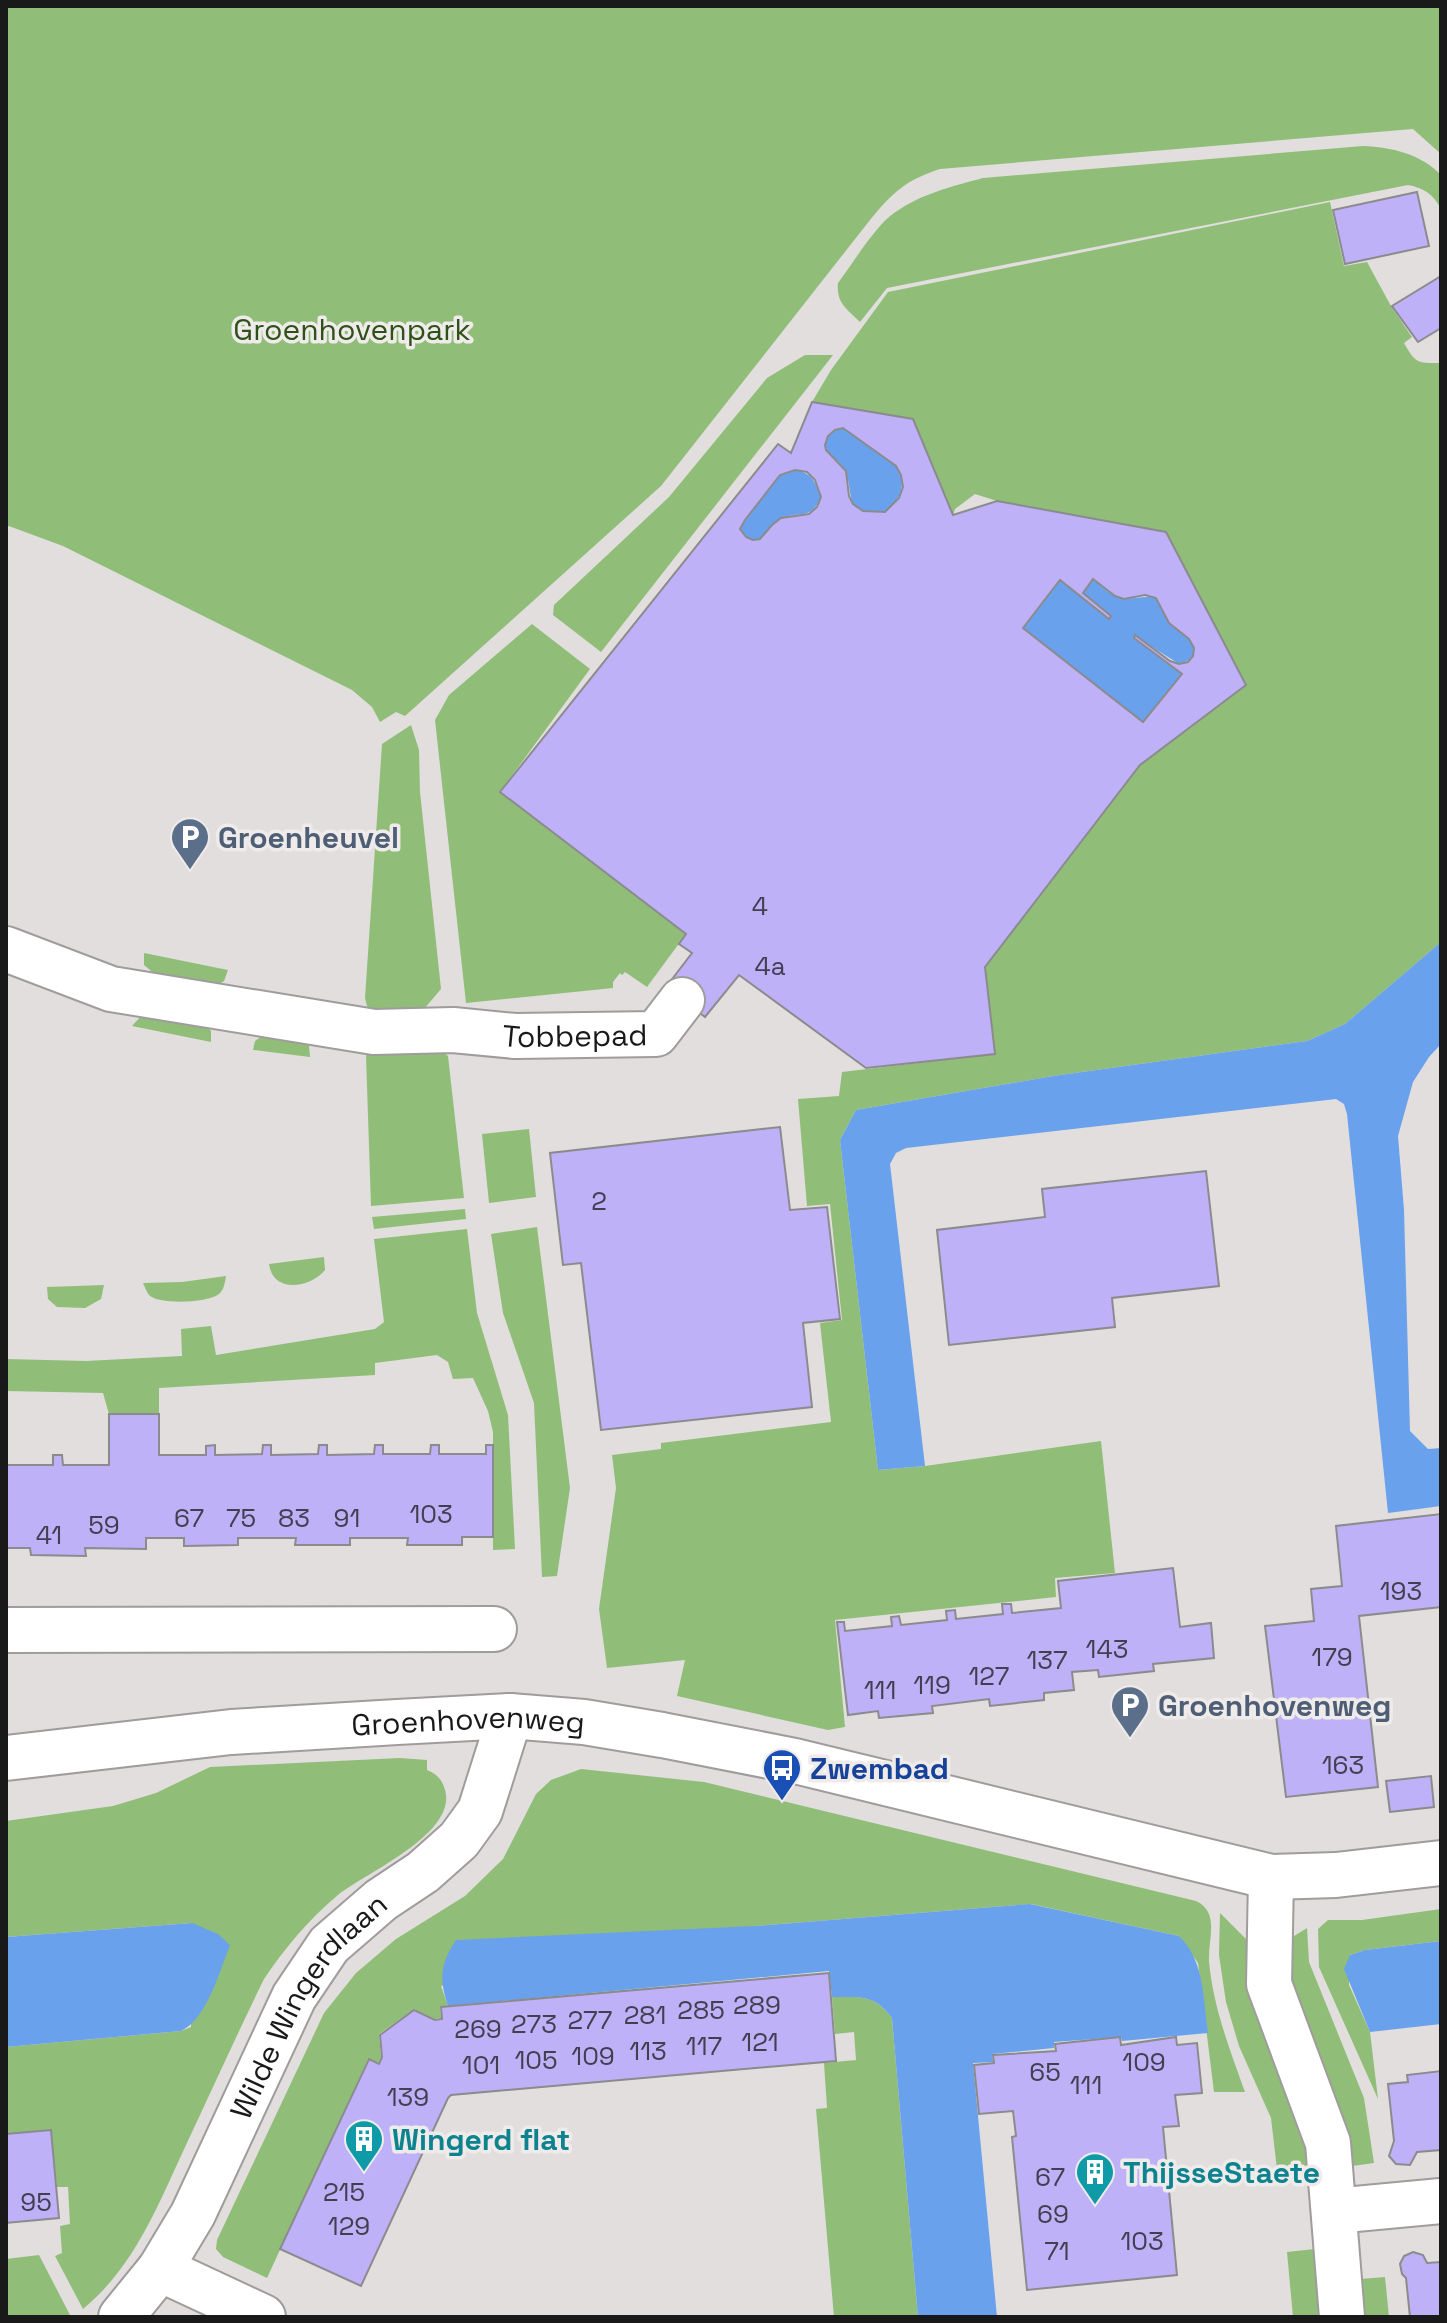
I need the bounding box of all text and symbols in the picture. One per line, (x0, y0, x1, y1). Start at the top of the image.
park label: Groenhovenpark (233, 310, 471, 349)
parking icon: Groenheuvel (169, 816, 211, 871)
place label: Groenheuvel (218, 818, 399, 857)
house number: 4 (752, 889, 768, 923)
house number: 4a (754, 949, 786, 983)
street label: Tobbepad (500, 1015, 648, 1056)
house number: 2 (591, 1184, 607, 1218)
house number: 103 (409, 1497, 453, 1531)
house number: 67 (174, 1501, 204, 1535)
house number: 75 (226, 1501, 256, 1535)
house number: 83 (278, 1501, 310, 1535)
house number: 91 (334, 1501, 360, 1535)
house number: 59 (88, 1508, 120, 1542)
house number: 41 (36, 1518, 62, 1552)
house number: 193 (1380, 1574, 1422, 1608)
house number: 143 (1086, 1632, 1128, 1666)
house number: 179 (1311, 1640, 1353, 1674)
house number: 137 (1026, 1643, 1068, 1677)
house number: 127 (968, 1659, 1010, 1693)
house number: 119 (913, 1668, 951, 1702)
house number: 111 (864, 1673, 896, 1707)
parking icon: Groenhovenweg (1109, 1684, 1151, 1739)
place label: Groenhovenweg (1158, 1686, 1392, 1725)
street label: Groenhovenweg (350, 1696, 586, 1744)
bus stop icon: Zwembad (761, 1747, 803, 1802)
house number: 163 (1322, 1748, 1364, 1782)
place label: Zwembad (810, 1749, 949, 1788)
street label: Wilde Wingerdlaan (221, 1884, 395, 2125)
house number: 289 (733, 1988, 781, 2022)
house number: 285 (677, 1993, 725, 2027)
house number: 281 (624, 1998, 666, 2032)
house number: 277 (568, 2003, 612, 2037)
house number: 273 (511, 2007, 557, 2041)
house number: 269 (454, 2012, 502, 2046)
house number: 121 (741, 2025, 779, 2059)
house number: 117 (686, 2029, 722, 2063)
house number: 113 (629, 2034, 667, 2068)
house number: 109 (571, 2039, 615, 2073)
house number: 105 (514, 2043, 558, 2077)
house number: 109 (1122, 2045, 1166, 2079)
house number: 101 (462, 2048, 500, 2082)
house number: 65 (1029, 2055, 1061, 2089)
house number: 111 (1070, 2068, 1102, 2102)
house number: 139 (387, 2080, 429, 2114)
building icon: Wingerd flat (343, 2118, 385, 2173)
place label: Wingerd flat (392, 2120, 570, 2159)
building icon: ThijsseStaete (1074, 2151, 1116, 2206)
place label: ThijsseStaete (1123, 2153, 1320, 2192)
house number: 67 (1035, 2160, 1065, 2194)
house number: 215 (323, 2175, 365, 2209)
house number: 95 (20, 2185, 52, 2219)
house number: 69 (1037, 2197, 1069, 2231)
house number: 129 (328, 2209, 370, 2243)
house number: 103 (1120, 2224, 1164, 2258)
house number: 71 (1044, 2234, 1070, 2268)

